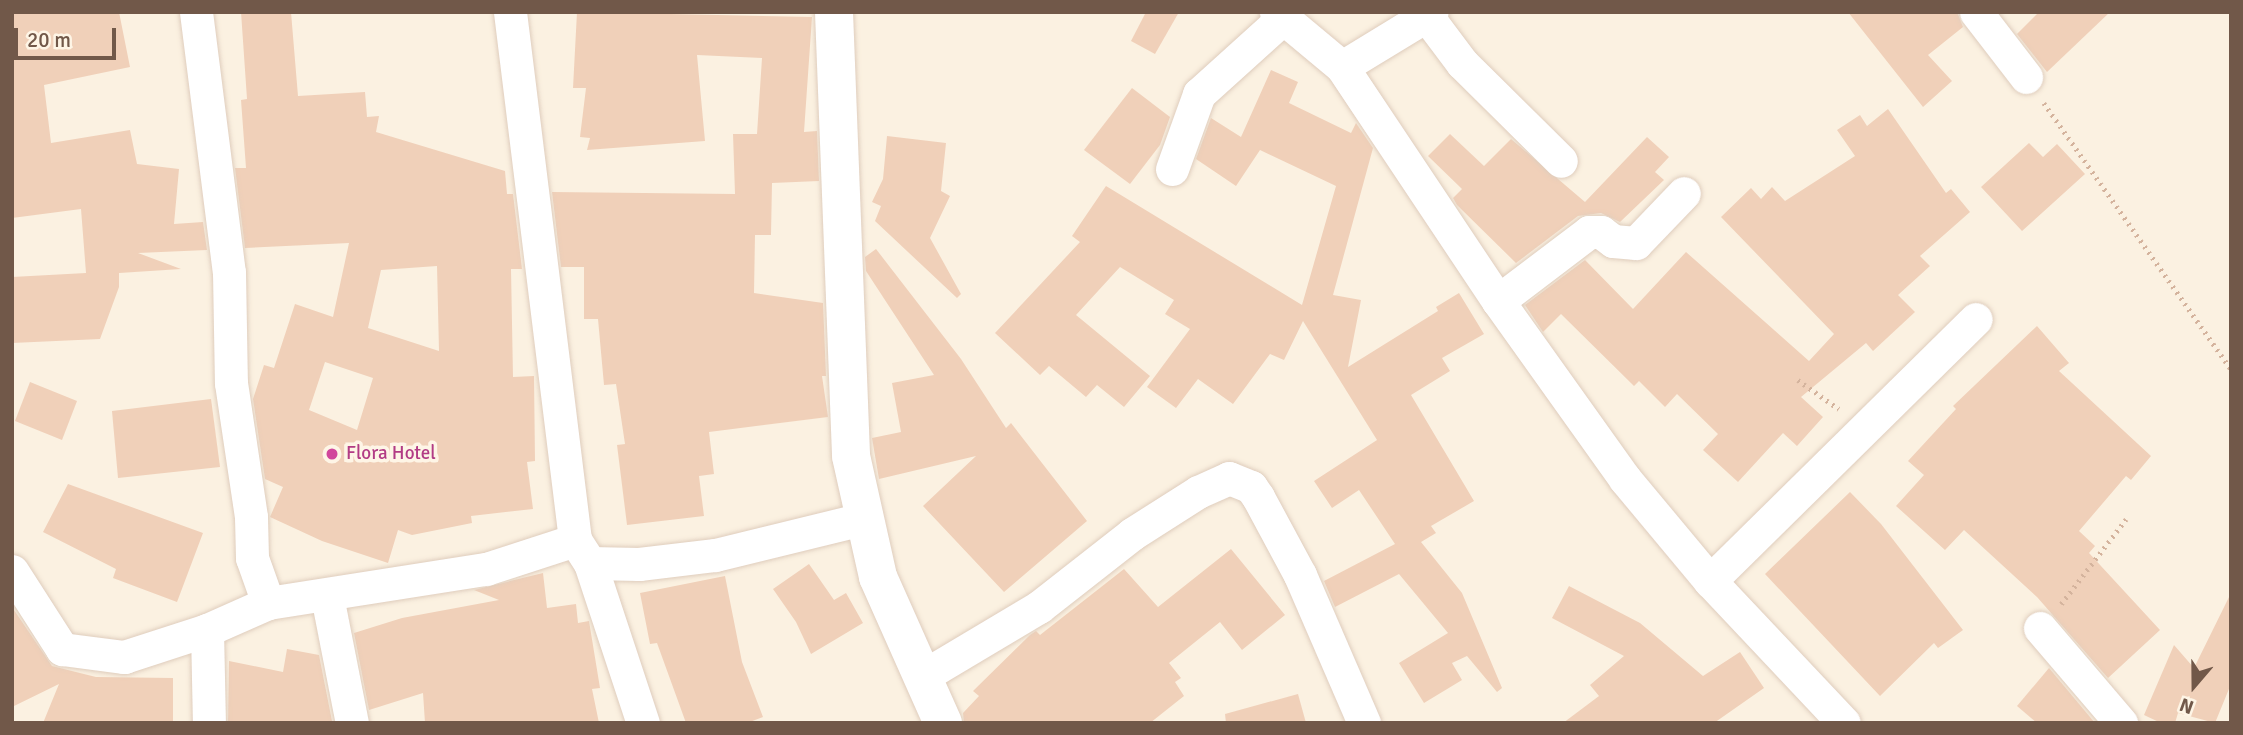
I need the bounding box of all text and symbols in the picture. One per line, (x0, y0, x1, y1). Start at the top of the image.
scale bar (18, 14, 119, 58)
text: 20 m (27, 27, 71, 53)
place label: Flora Hotel (346, 443, 436, 465)
marker: Flora Hotel (324, 446, 340, 462)
north arrow (2159, 651, 2229, 721)
text: N (2177, 692, 2197, 719)

